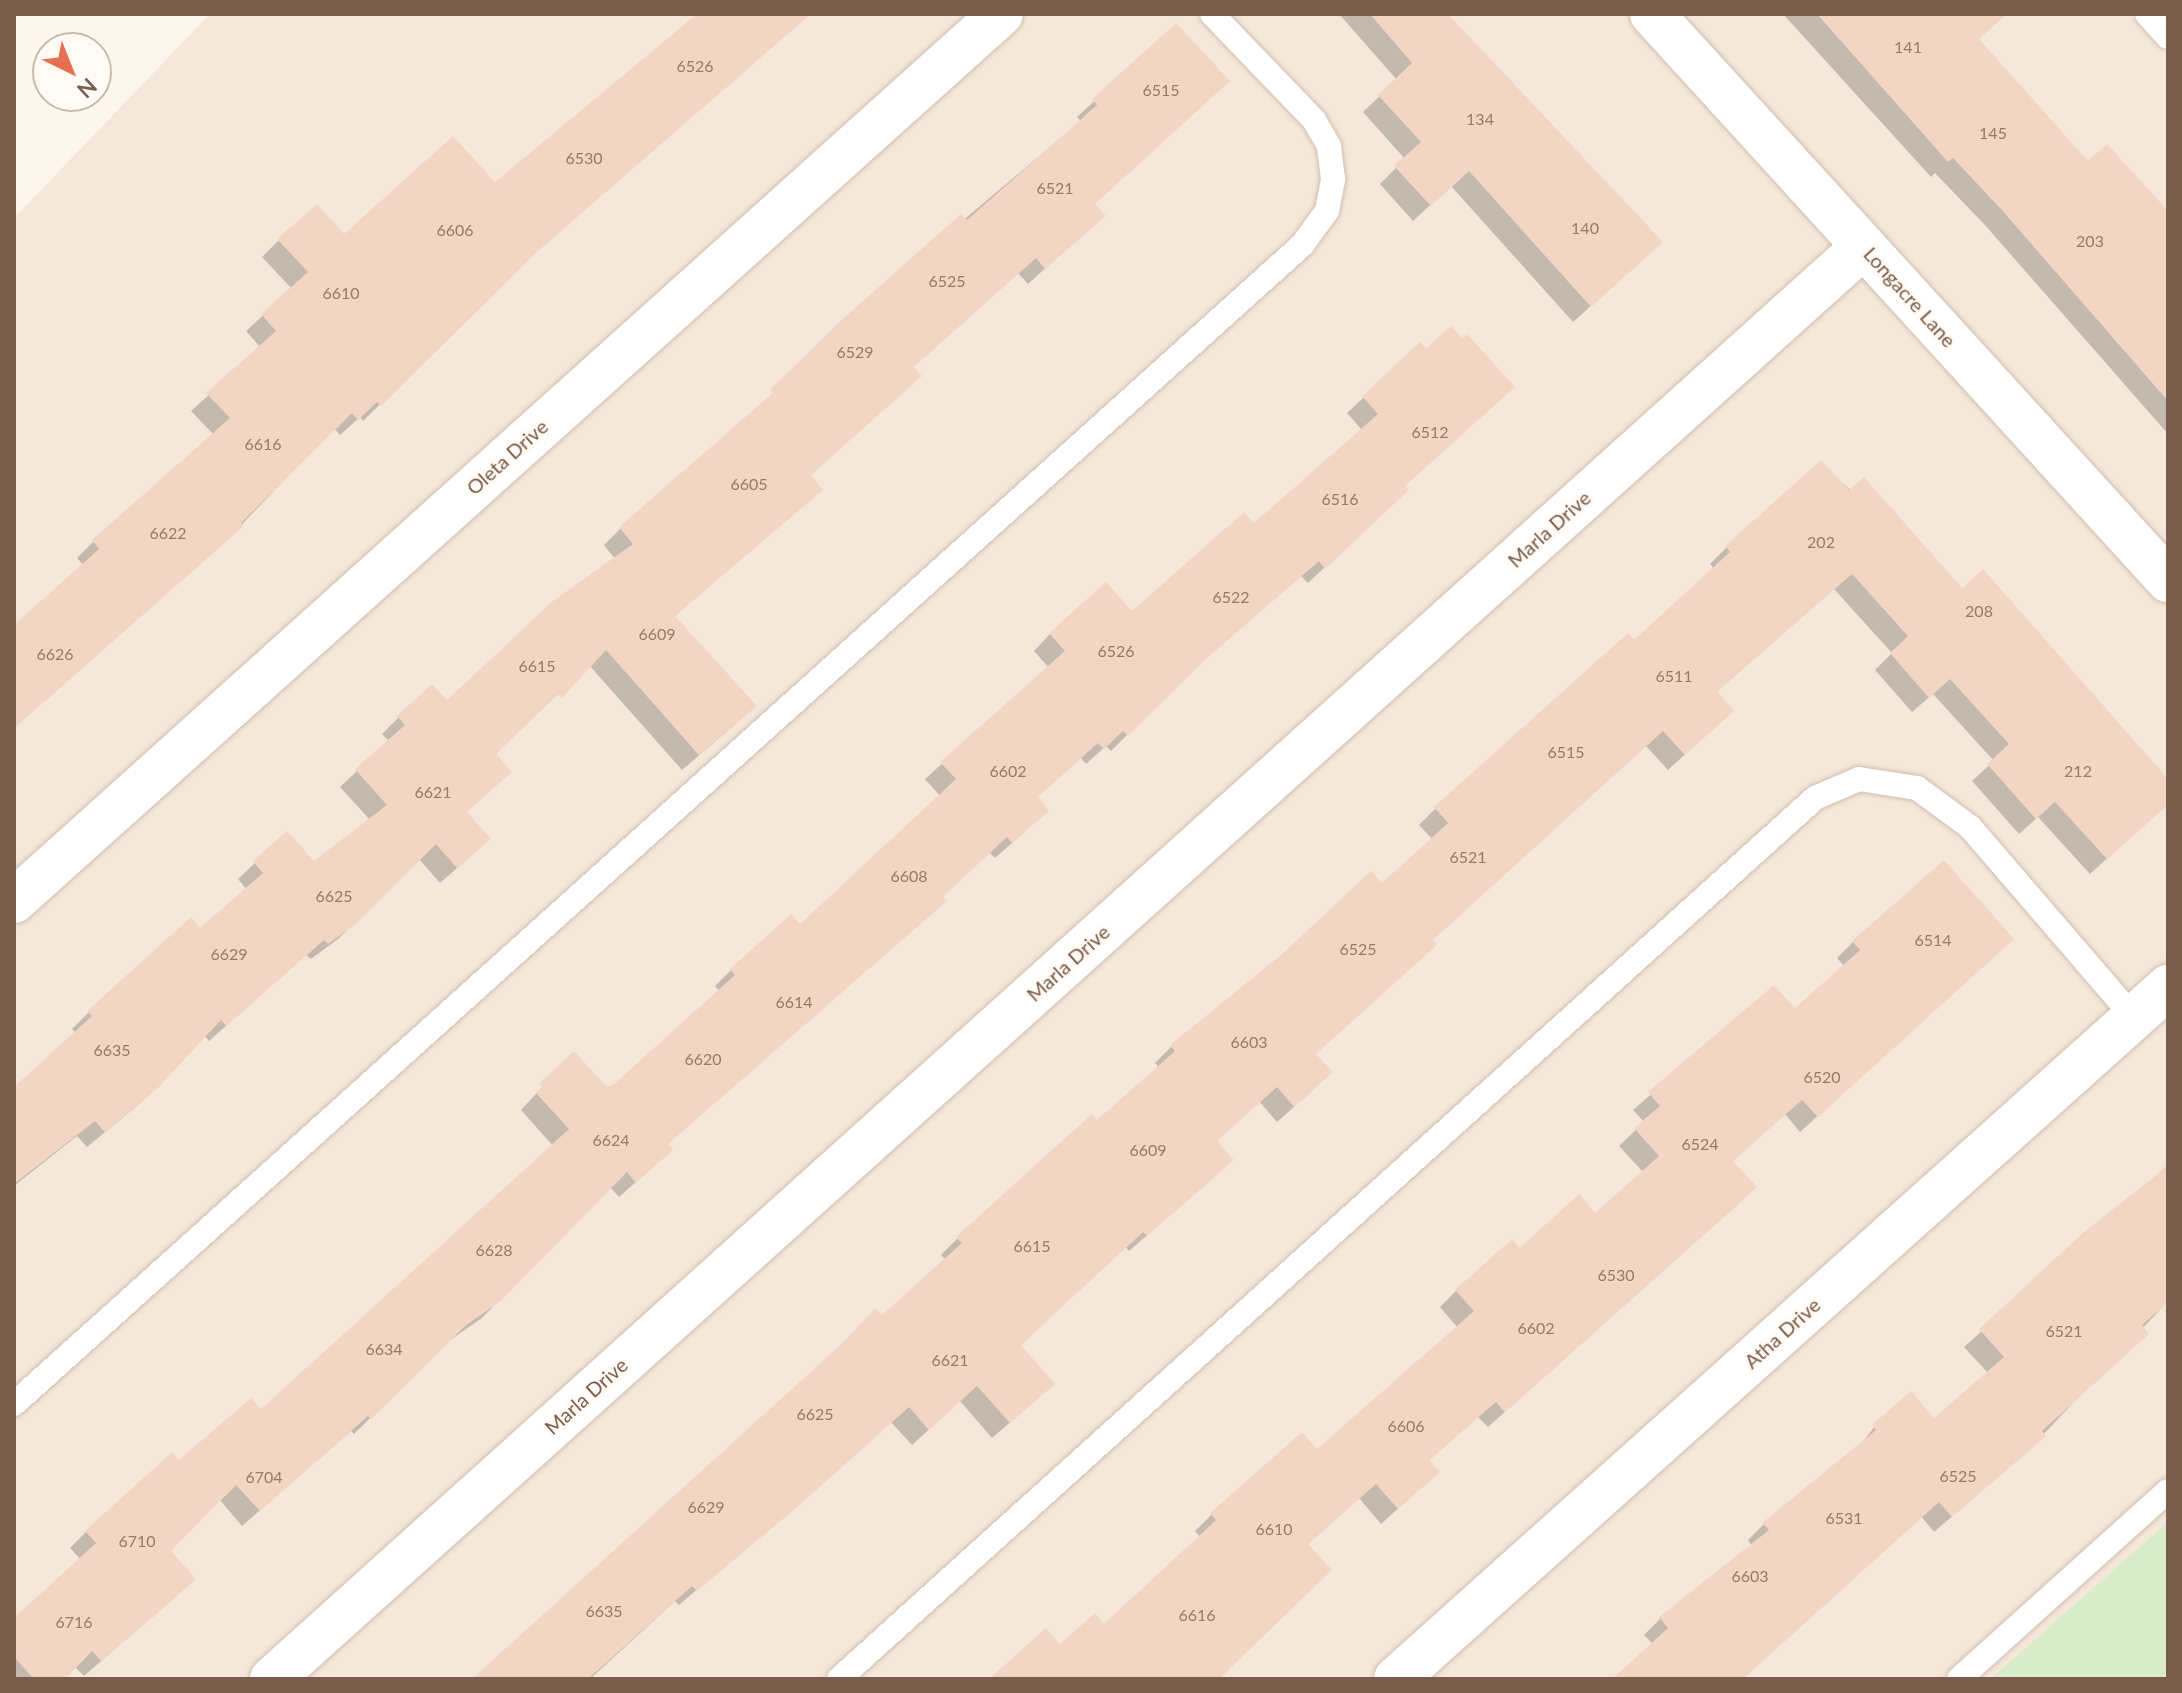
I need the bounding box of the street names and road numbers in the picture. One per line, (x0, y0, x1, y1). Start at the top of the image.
street label: Longacre Lane (1859, 242, 1961, 352)
street label: Oleta Drive (461, 414, 553, 500)
street label: Marla Drive (1503, 486, 1595, 572)
street label: Marla Drive (1022, 920, 1114, 1006)
street label: Atha Drive (1739, 1293, 1825, 1373)
street label: Marla Drive (540, 1353, 632, 1439)

